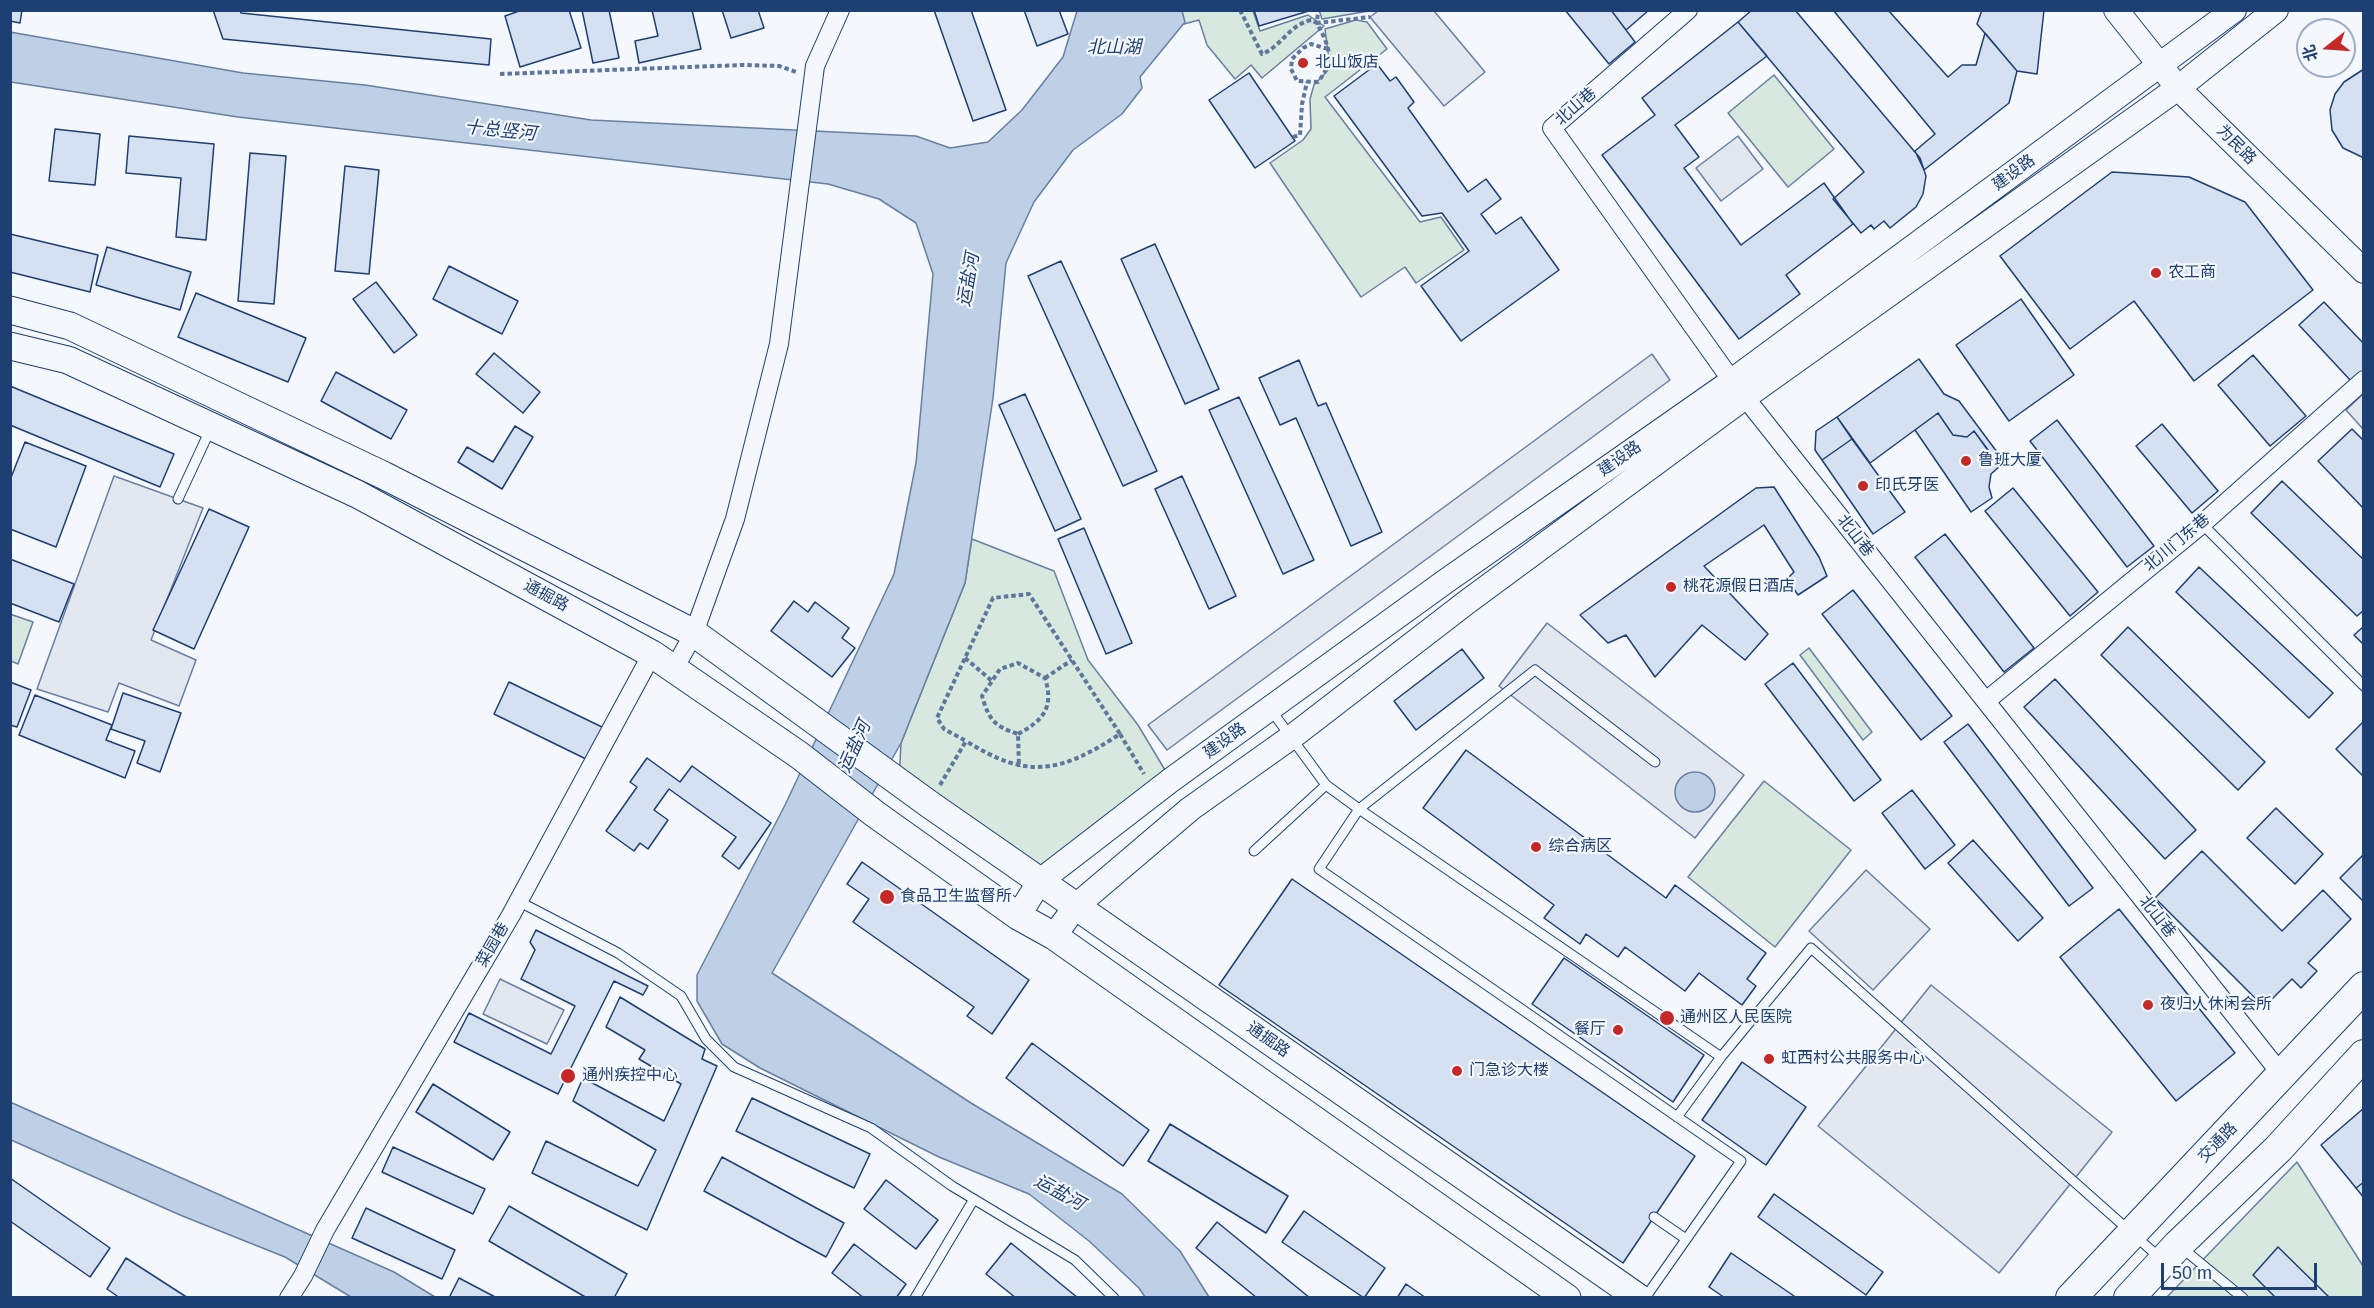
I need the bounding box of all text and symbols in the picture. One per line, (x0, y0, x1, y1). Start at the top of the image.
north arrow (2296, 18, 2356, 78)
water label: 北山湖 (1087, 37, 1141, 59)
text: 北 (2300, 43, 2321, 63)
place label: 北山饭店 (1315, 53, 1379, 73)
marker: 北山饭店 (1296, 56, 1310, 70)
street label: 北山巷 (1552, 84, 1600, 130)
water label: 十总竖河 (463, 116, 537, 146)
street label: 为民路 (2212, 121, 2260, 169)
street label: 建设路 (1989, 151, 2039, 195)
water label: 运盐河 (954, 252, 984, 308)
place label: 农工商 (2168, 263, 2216, 283)
marker: 农工商 (2149, 266, 2163, 280)
street label: 建设路 (1595, 437, 1645, 481)
place label: 鲁班大厦 (1978, 451, 2042, 471)
marker: 鲁班大厦 (1959, 454, 1973, 468)
place label: 印氏牙医 (1875, 476, 1939, 496)
marker: 印氏牙医 (1856, 479, 1870, 493)
street label: 北川门东巷 (2140, 510, 2214, 576)
street label: 北山巷 (1833, 511, 1877, 561)
street label: 通掘路 (520, 576, 572, 616)
place label: 桃花源假日酒店 (1683, 577, 1795, 597)
marker: 桃花源假日酒店 (1664, 580, 1678, 594)
water label: 运盐河 (834, 718, 876, 776)
street label: 建设路 (1200, 719, 1250, 763)
place label: 综合病区 (1548, 837, 1612, 857)
marker: 综合病区 (1529, 840, 1543, 854)
place label: 食品卫生监督所 (900, 887, 1012, 907)
marker: 食品卫生监督所 (878, 888, 896, 906)
street label: 北山巷 (2135, 892, 2179, 942)
street label: 菜园巷 (473, 919, 513, 971)
place label: 夜归人休闲会所 (2160, 995, 2272, 1015)
marker: 夜归人休闲会所 (2141, 998, 2155, 1012)
place label: 通州区人民医院 (1680, 1008, 1792, 1028)
marker: 通州区人民医院 (1658, 1009, 1676, 1027)
street label: 通掘路 (1243, 1018, 1293, 1062)
place label: 餐厅 (1574, 1020, 1606, 1040)
marker: 餐厅 (1611, 1023, 1625, 1037)
place label: 虹西村公共服务中心 (1781, 1049, 1925, 1069)
marker: 虹西村公共服务中心 (1762, 1052, 1776, 1066)
place label: 门急诊大楼 (1469, 1061, 1549, 1081)
marker: 门急诊大楼 (1450, 1064, 1464, 1078)
place label: 通州疾控中心 (582, 1066, 678, 1086)
marker: 通州疾控中心 (559, 1067, 577, 1085)
street label: 交通路 (2194, 1119, 2242, 1167)
water label: 运盐河 (1030, 1170, 1088, 1216)
scale bar (2164, 1251, 2320, 1289)
text: 50 m (2172, 1263, 2212, 1283)

